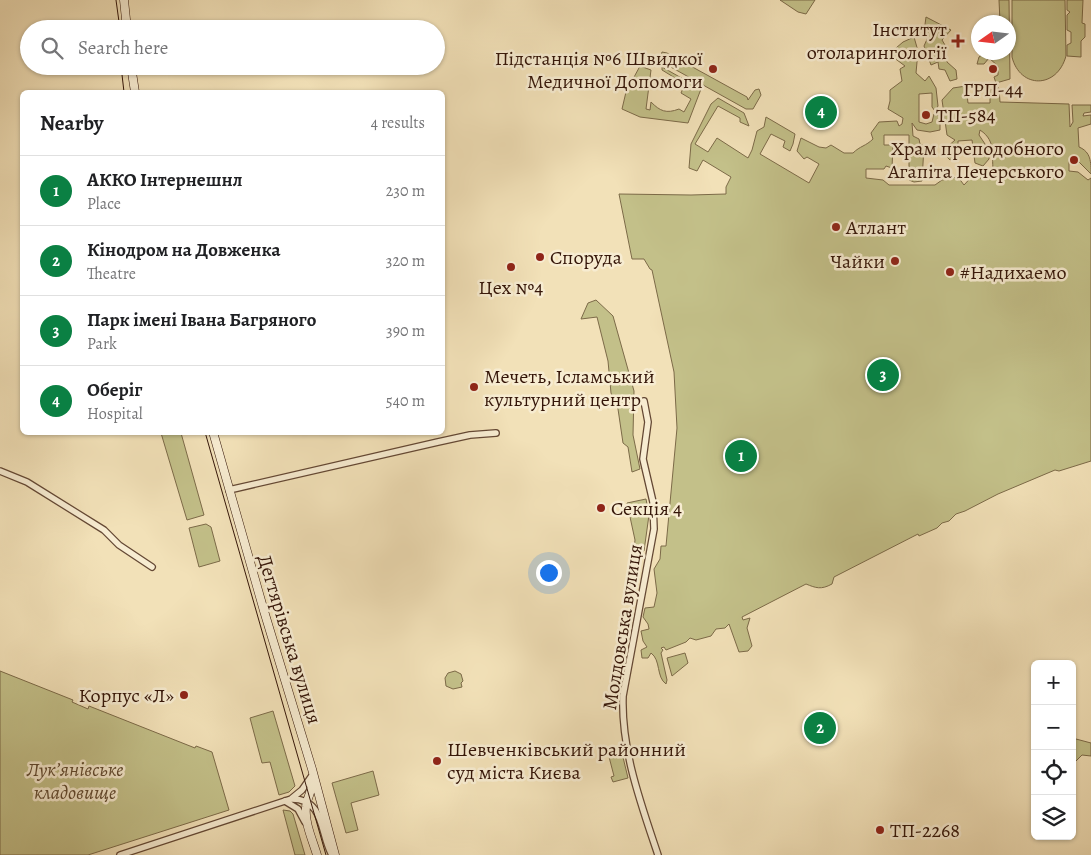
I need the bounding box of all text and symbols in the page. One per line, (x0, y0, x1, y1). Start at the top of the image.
north arrow (971, 15, 1016, 60)
place label: Інститут отоларингології (807, 16, 947, 66)
search box (20, 20, 445, 75)
icon: search (38, 34, 66, 62)
marker: Інститут отоларингології (951, 34, 965, 48)
text: Search here (78, 35, 168, 61)
place label: Підстанція №6 Швидкої Медичної Допомоги (495, 45, 703, 95)
marker: Підстанція №6 Швидкої Медичної Допомоги (707, 63, 719, 75)
marker: ГРП-44 (987, 63, 999, 75)
place label: ГРП-44 (963, 76, 1023, 103)
pin: 4 (805, 93, 837, 131)
place label: ТП-584 (936, 102, 995, 129)
text: Nearby (40, 109, 103, 137)
marker: ТП-584 (920, 109, 932, 121)
text: 4 results (371, 112, 425, 134)
place label: Храм преподобного Агапіта Печерського (887, 135, 1064, 185)
marker: Храм преподобного Агапіта Печерського (1068, 154, 1080, 166)
text: АККО Інтернешнл (87, 167, 242, 193)
text: 1 (53, 180, 59, 202)
text: 230 m (386, 180, 425, 202)
text: Place (87, 193, 121, 215)
place label: Атлант (845, 214, 906, 241)
marker: Атлант (830, 221, 842, 233)
text: Кінодром на Довженка (87, 237, 281, 263)
place label: Споруда (550, 244, 623, 271)
place label: Чайки (830, 248, 885, 275)
text: 2 (52, 250, 60, 272)
text: 320 m (386, 250, 425, 272)
marker: Споруда (534, 251, 546, 263)
marker: Чайки (889, 255, 901, 267)
place label: #Надихаемо (960, 259, 1067, 286)
marker: Цех №4 (505, 261, 517, 273)
text: Theatre (87, 263, 136, 285)
marker: #Надихаемо (944, 266, 956, 278)
place label: Цех №4 (479, 274, 543, 301)
text: Парк імені Івана Багряного (87, 307, 316, 333)
text: 3 (53, 320, 59, 342)
text: 390 m (386, 320, 425, 342)
text: Park (87, 333, 117, 355)
pin: 3 (867, 356, 899, 394)
place label: Мечеть, Ісламський культурний центр (484, 363, 655, 413)
text: Оберіг (87, 377, 143, 403)
marker: Мечеть, Ісламський культурний центр (468, 381, 480, 393)
text: 4 (52, 390, 60, 412)
text: 540 m (386, 390, 425, 412)
text: Hospital (87, 403, 143, 425)
pin: 1 (725, 437, 757, 475)
place label: Секція 4 (611, 495, 682, 522)
marker: Секція 4 (595, 502, 607, 514)
street label: Молдовська вулиця (596, 542, 649, 712)
street label: Дегтярівська вулиця (251, 551, 328, 727)
your location (536, 560, 562, 586)
map controls (1031, 660, 1076, 840)
button: + (1031, 660, 1076, 705)
place label: Корпус «Л» (78, 682, 174, 709)
marker: Корпус «Л» (178, 689, 190, 701)
button: − (1031, 705, 1076, 750)
pin: 2 (804, 709, 836, 747)
place label: Шевченківський районний суд міста Києва (447, 736, 686, 786)
button: locate (1031, 750, 1076, 795)
marker: Шевченківський районний суд міста Києва (431, 755, 443, 767)
park label: Лукʼянівське кладовище (25, 756, 124, 806)
button: layers (1031, 795, 1076, 840)
place label: ТП-2268 (890, 817, 960, 844)
marker: ТП-2268 (874, 824, 886, 836)

